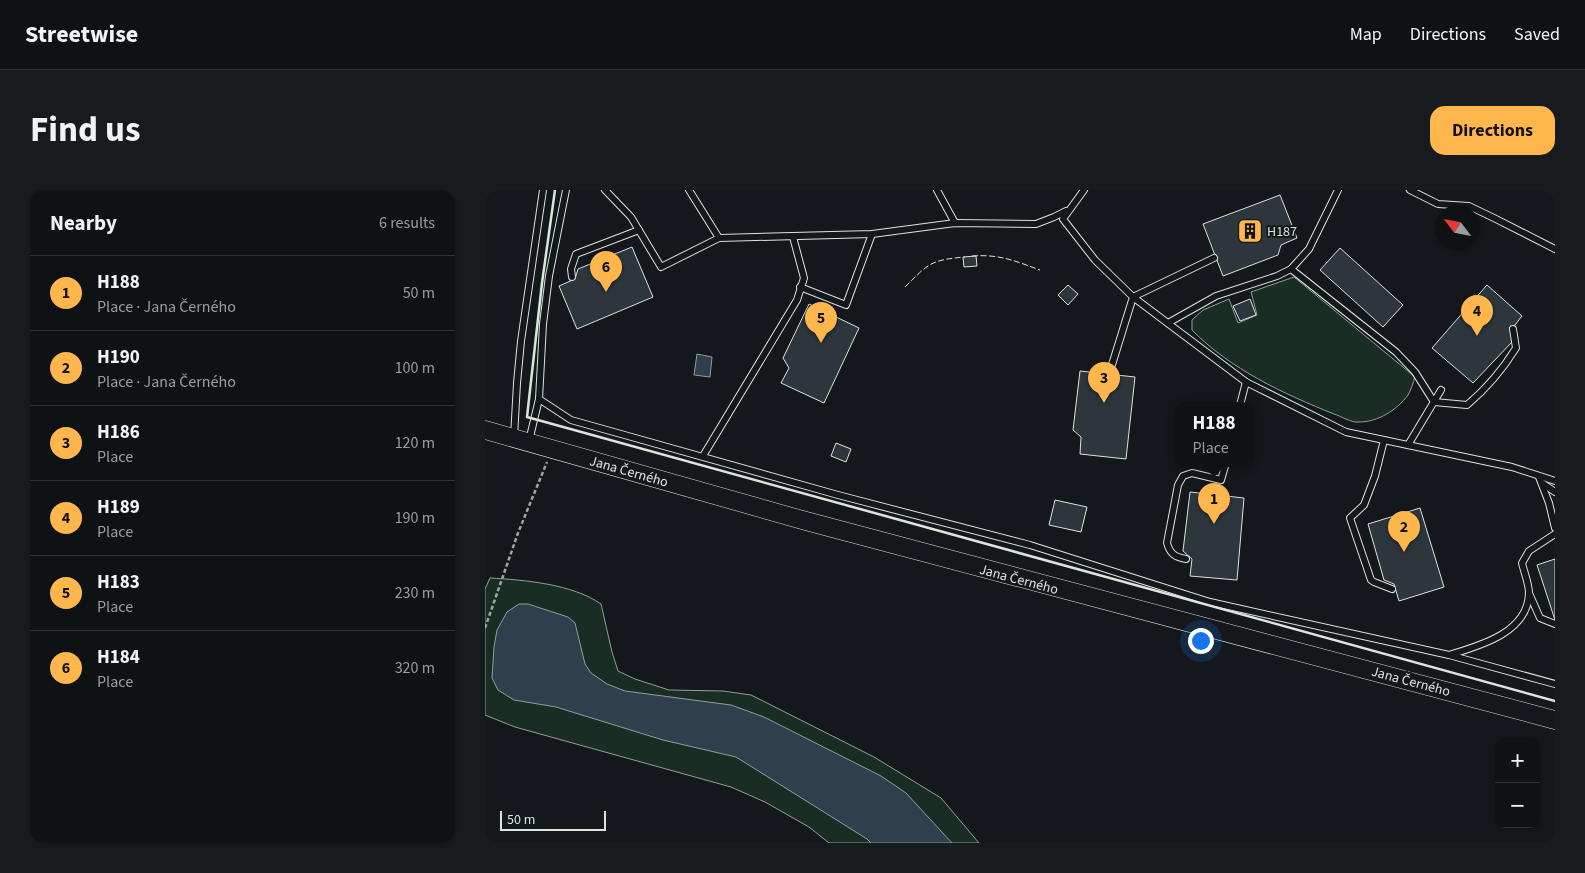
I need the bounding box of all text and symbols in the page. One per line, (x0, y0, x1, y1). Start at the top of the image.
text: Streetwise (25, 17, 138, 52)
text: Map (1350, 22, 1382, 47)
text: Directions (1410, 22, 1486, 47)
text: Saved (1514, 22, 1560, 47)
text: Find us (30, 105, 140, 155)
button: Directions (1430, 106, 1555, 155)
north arrow (1435, 205, 1480, 250)
text: Nearby (50, 208, 117, 238)
text: 6 results (379, 212, 435, 234)
building icon: H187 (1237, 218, 1263, 244)
place label: H187 (1267, 222, 1297, 242)
pin: 6 (590, 251, 622, 292)
text: H188 (97, 269, 140, 296)
text: 1 (62, 282, 70, 304)
text: 50 m (403, 282, 435, 304)
pin: 4 (1461, 295, 1493, 336)
text: Place · Jana Černého (97, 296, 236, 318)
pin: 5 (805, 302, 837, 343)
text: H190 (97, 344, 140, 371)
text: 2 (62, 357, 70, 379)
text: 100 m (395, 357, 435, 379)
pin: 3 (1088, 362, 1120, 403)
text: Place · Jana Černého (97, 371, 236, 393)
popup (1175, 402, 1253, 467)
text: H188 (1193, 410, 1235, 437)
text: H186 (97, 419, 140, 446)
text: 3 (62, 432, 70, 454)
text: 120 m (395, 432, 435, 454)
text: Place (1193, 437, 1229, 459)
text: Place (97, 446, 133, 468)
street label: Jana Černého (587, 451, 670, 493)
pin: 1 (1198, 483, 1230, 524)
text: H189 (97, 494, 140, 521)
text: 4 (62, 507, 70, 529)
text: 190 m (395, 507, 435, 529)
pin: 2 (1388, 511, 1420, 552)
text: Place (97, 521, 133, 543)
street label: Jana Černého (977, 560, 1060, 600)
text: H183 (97, 569, 140, 596)
text: 5 (62, 582, 70, 604)
text: 230 m (395, 582, 435, 604)
text: Place (97, 596, 133, 618)
your location (1188, 628, 1214, 654)
text: H184 (97, 644, 140, 671)
text: 6 (62, 657, 70, 679)
text: 320 m (395, 657, 435, 679)
street label: Jana Černého (1369, 662, 1452, 702)
text: Place (97, 671, 133, 693)
map controls (1495, 738, 1540, 828)
button: + (1495, 738, 1540, 783)
button: − (1495, 783, 1540, 828)
scale bar (500, 808, 606, 831)
text: 50 m (507, 810, 535, 830)

